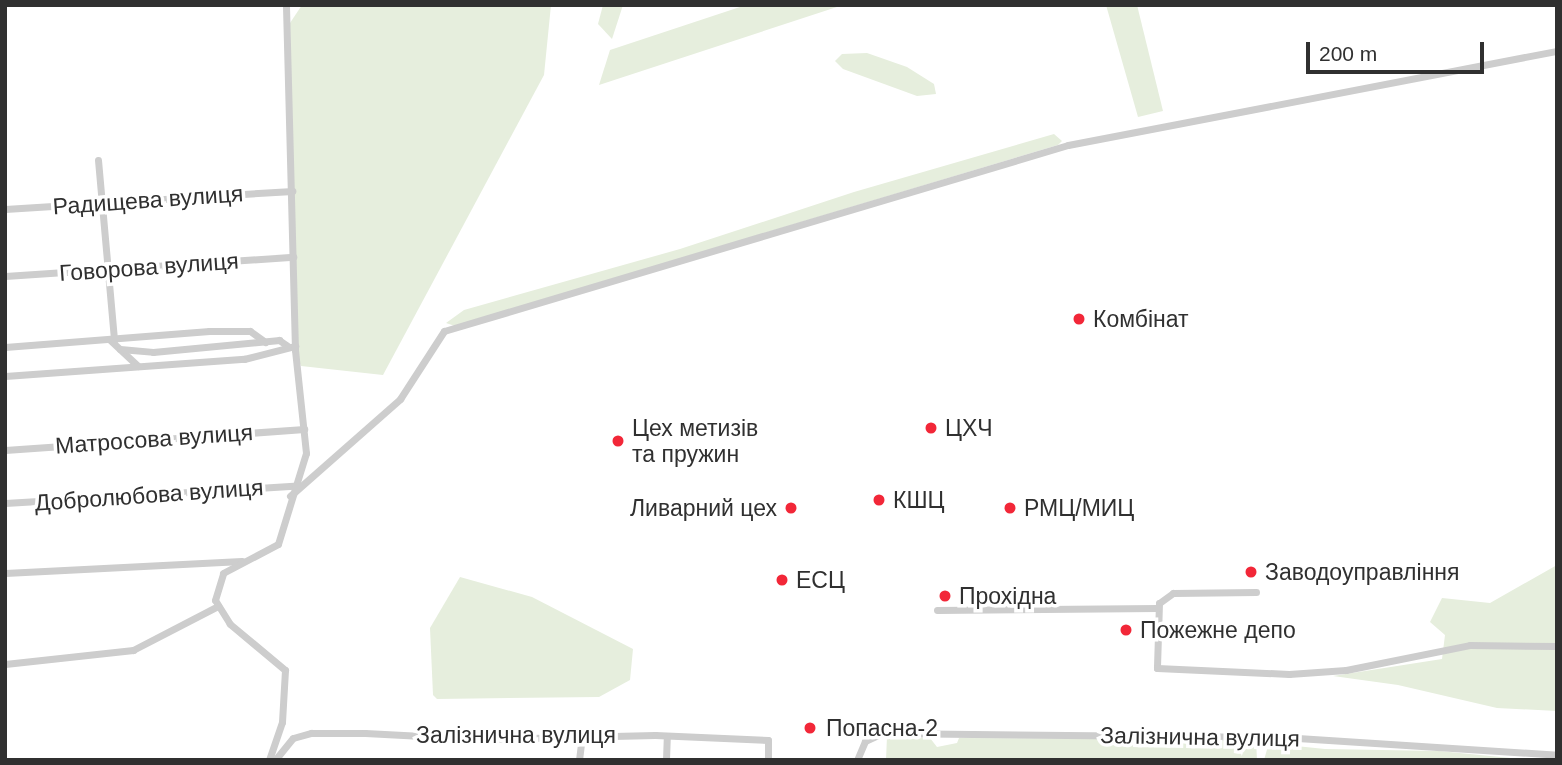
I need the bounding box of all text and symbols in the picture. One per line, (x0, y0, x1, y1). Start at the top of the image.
scale bar (1310, 28, 1488, 72)
text: 200 m (1319, 42, 1377, 65)
street label: Радищева вулиця (52, 180, 244, 220)
street label: Говорова вулиця (58, 247, 240, 287)
place label: Комбінат (1093, 305, 1189, 333)
marker: Комбінат (1071, 311, 1087, 327)
place label: Цех метизів та пружин (632, 414, 758, 468)
place label: ЦХЧ (945, 414, 993, 442)
street label: Матросова вулиця (54, 418, 254, 460)
marker: ЦХЧ (923, 420, 939, 436)
marker: Цех метизів та пружин (610, 433, 626, 449)
street label: Добролюбова вулиця (34, 473, 264, 517)
place label: КШЦ (893, 486, 944, 514)
marker: КШЦ (871, 492, 887, 508)
place label: Ливарний цех (630, 494, 777, 522)
place label: РМЦ/МИЦ (1024, 494, 1134, 522)
marker: Ливарний цех (783, 500, 799, 516)
marker: РМЦ/МИЦ (1002, 500, 1018, 516)
place label: Заводоуправління (1265, 558, 1460, 586)
marker: Заводоуправління (1243, 564, 1259, 580)
place label: ЕСЦ (796, 566, 845, 594)
marker: ЕСЦ (774, 572, 790, 588)
place label: Прохідна (959, 582, 1056, 610)
marker: Прохідна (937, 588, 953, 604)
place label: Пожежне депо (1140, 616, 1296, 644)
marker: Пожежне депо (1118, 622, 1134, 638)
place label: Попасна-2 (826, 714, 938, 742)
marker: Попасна-2 (800, 718, 820, 738)
street label: Залізнична вулиця (416, 721, 616, 749)
street label: Залізнична вулиця (1100, 721, 1300, 753)

